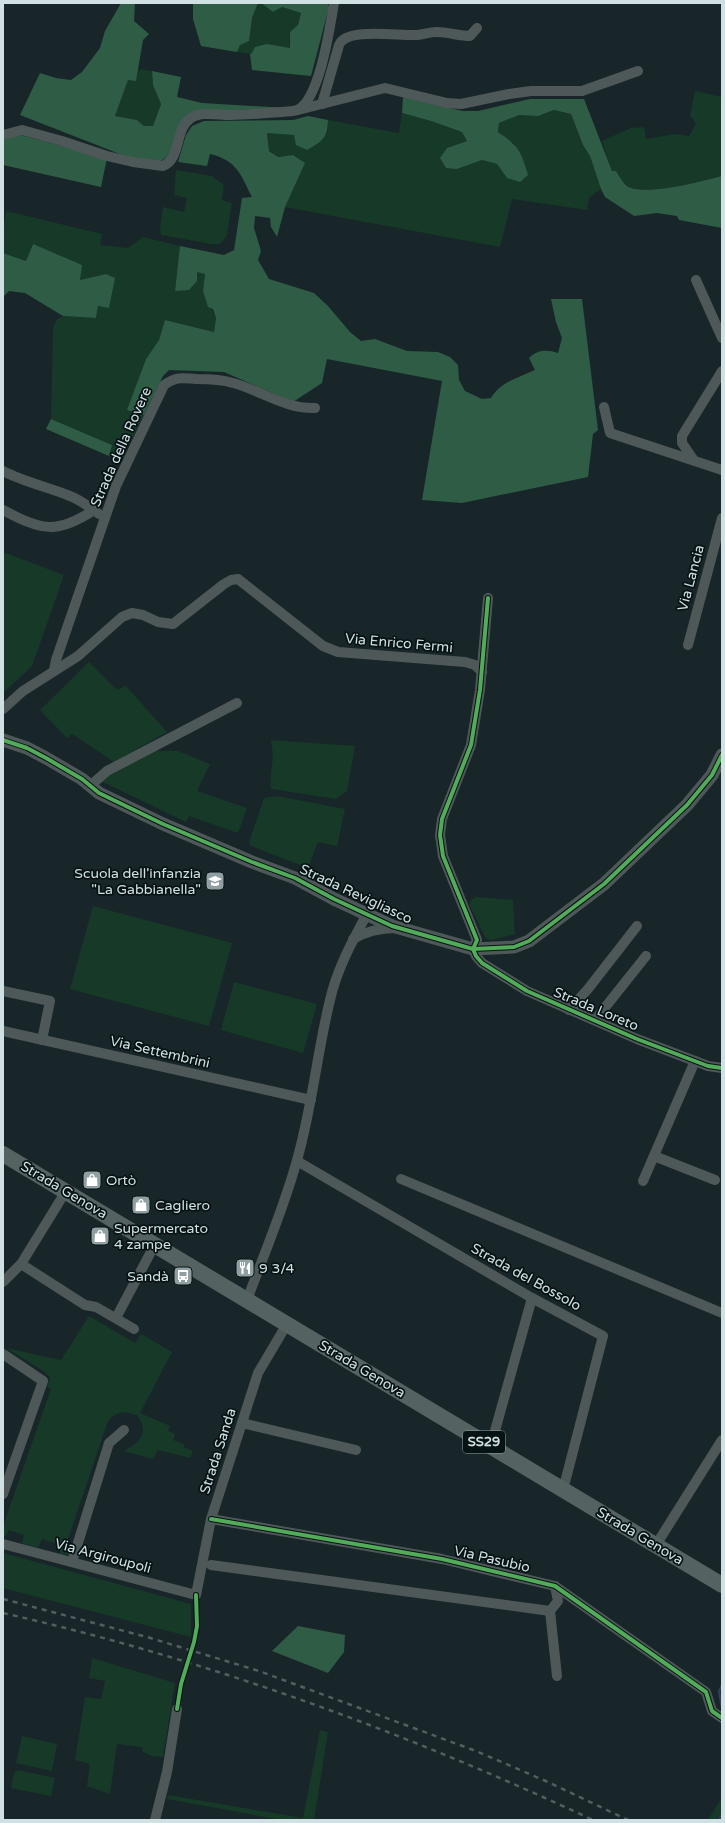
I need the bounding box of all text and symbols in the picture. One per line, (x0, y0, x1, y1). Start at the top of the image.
street label: Strada della Rovere (87, 384, 155, 509)
street label: Via Lancia (674, 543, 708, 613)
street label: Via Enrico Fermi (345, 630, 453, 656)
street label: Strada Revigliasco (297, 860, 415, 928)
place label: Scuola dell'infanzia "La Gabbianella" (74, 865, 201, 898)
school or university icon: Scuola dell'infanzia "La Gabbianella" (204, 870, 226, 892)
street label: Strada Loreto (551, 983, 641, 1035)
street label: Via Settembrini (108, 1032, 212, 1072)
street label: Strada Genova (18, 1158, 110, 1222)
shop icon: Ortò (81, 1169, 103, 1191)
place label: Ortò (106, 1172, 136, 1189)
shop icon: Cagliero (130, 1194, 152, 1216)
place label: Cagliero (155, 1197, 210, 1214)
place label: Supermercato 4 zampe (114, 1220, 208, 1253)
shop icon: Supermercato 4 zampe (89, 1225, 111, 1247)
street label: Strada del Bossolo (468, 1240, 584, 1314)
restaurant icon: 9 3/4 (234, 1257, 256, 1279)
place label: 9 3/4 (259, 1260, 295, 1277)
bus stop icon: Sandà (172, 1265, 194, 1287)
place label: Sandà (127, 1268, 169, 1285)
street label: Strada Genova (316, 1337, 408, 1401)
street label: Strada Sanda (196, 1406, 240, 1496)
road number: SS29 (463, 1431, 505, 1453)
street label: Strada Genova (594, 1504, 686, 1568)
street label: Via Argiroupoli (53, 1535, 153, 1577)
street label: Via Pasubio (452, 1542, 532, 1576)

